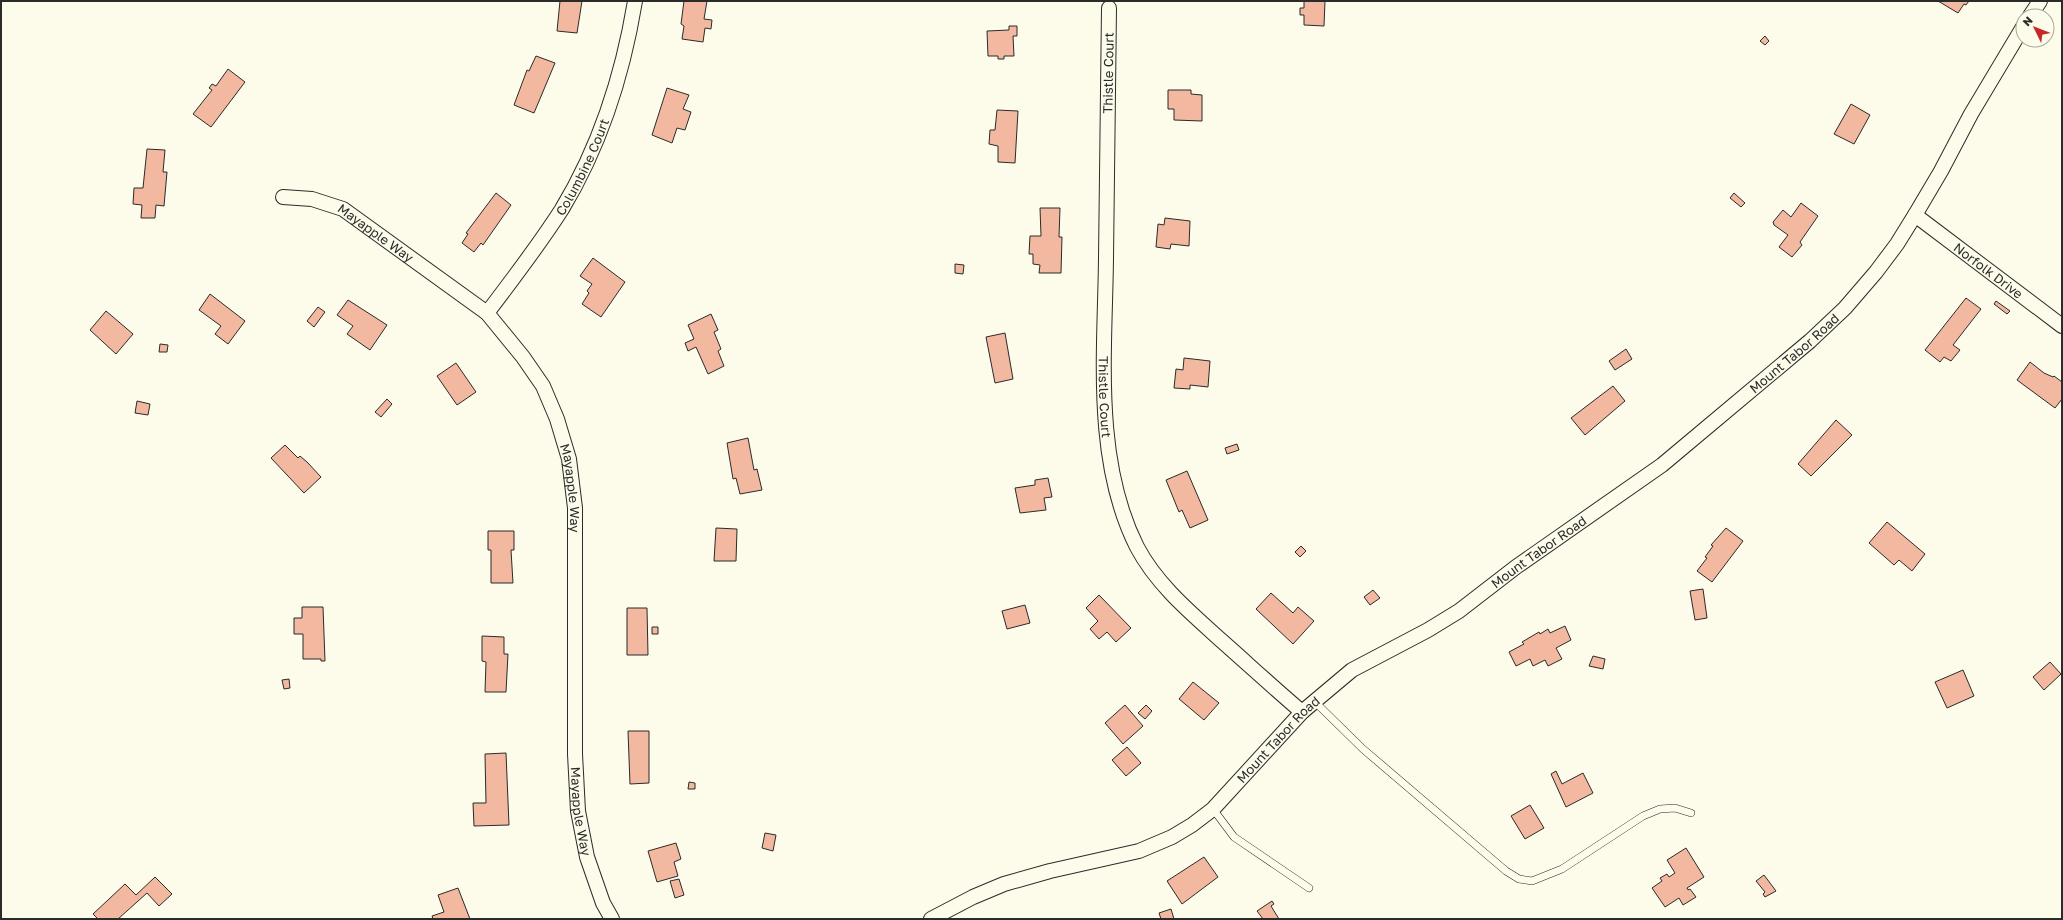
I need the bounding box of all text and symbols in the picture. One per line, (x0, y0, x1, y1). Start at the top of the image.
north arrow (2015, 8, 2055, 48)
text: N (2020, 13, 2035, 28)
street label: Thistle Court (1099, 32, 1117, 114)
street label: Columbine Court (552, 116, 612, 218)
street label: Mayapple Way (335, 200, 417, 266)
street label: Norfolk Drive (1951, 239, 2026, 302)
street label: Mount Tabor Road (1746, 310, 1842, 396)
street label: Thistle Court (1096, 356, 1115, 438)
street label: Mayapple Way (557, 442, 583, 533)
street label: Mount Tabor Road (1488, 512, 1589, 591)
street label: Mount Tabor Road (1233, 693, 1323, 786)
street label: Mayapple Way (568, 766, 595, 858)

